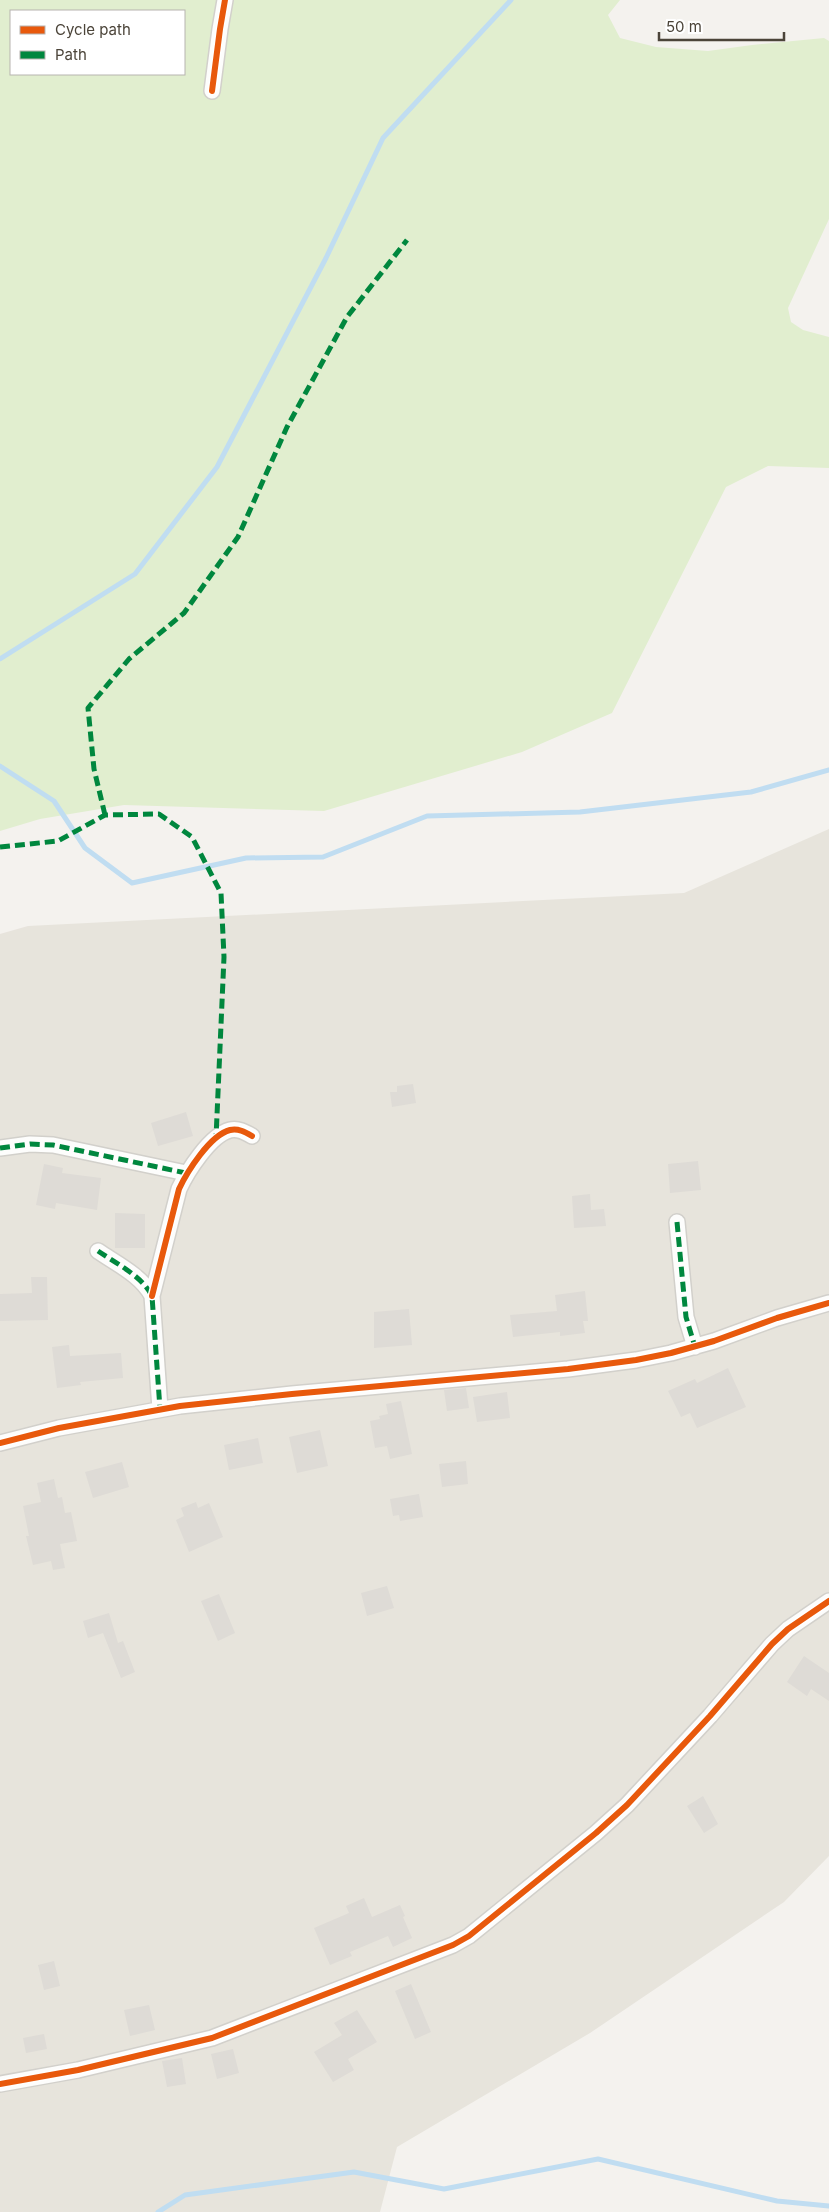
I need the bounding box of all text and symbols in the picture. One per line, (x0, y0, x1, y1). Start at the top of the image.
legend (10, 10, 185, 75)
scale bar (659, 10, 784, 42)
text: 50 m (666, 17, 702, 36)
text: Cycle path (55, 20, 131, 39)
text: Path (55, 45, 87, 64)

